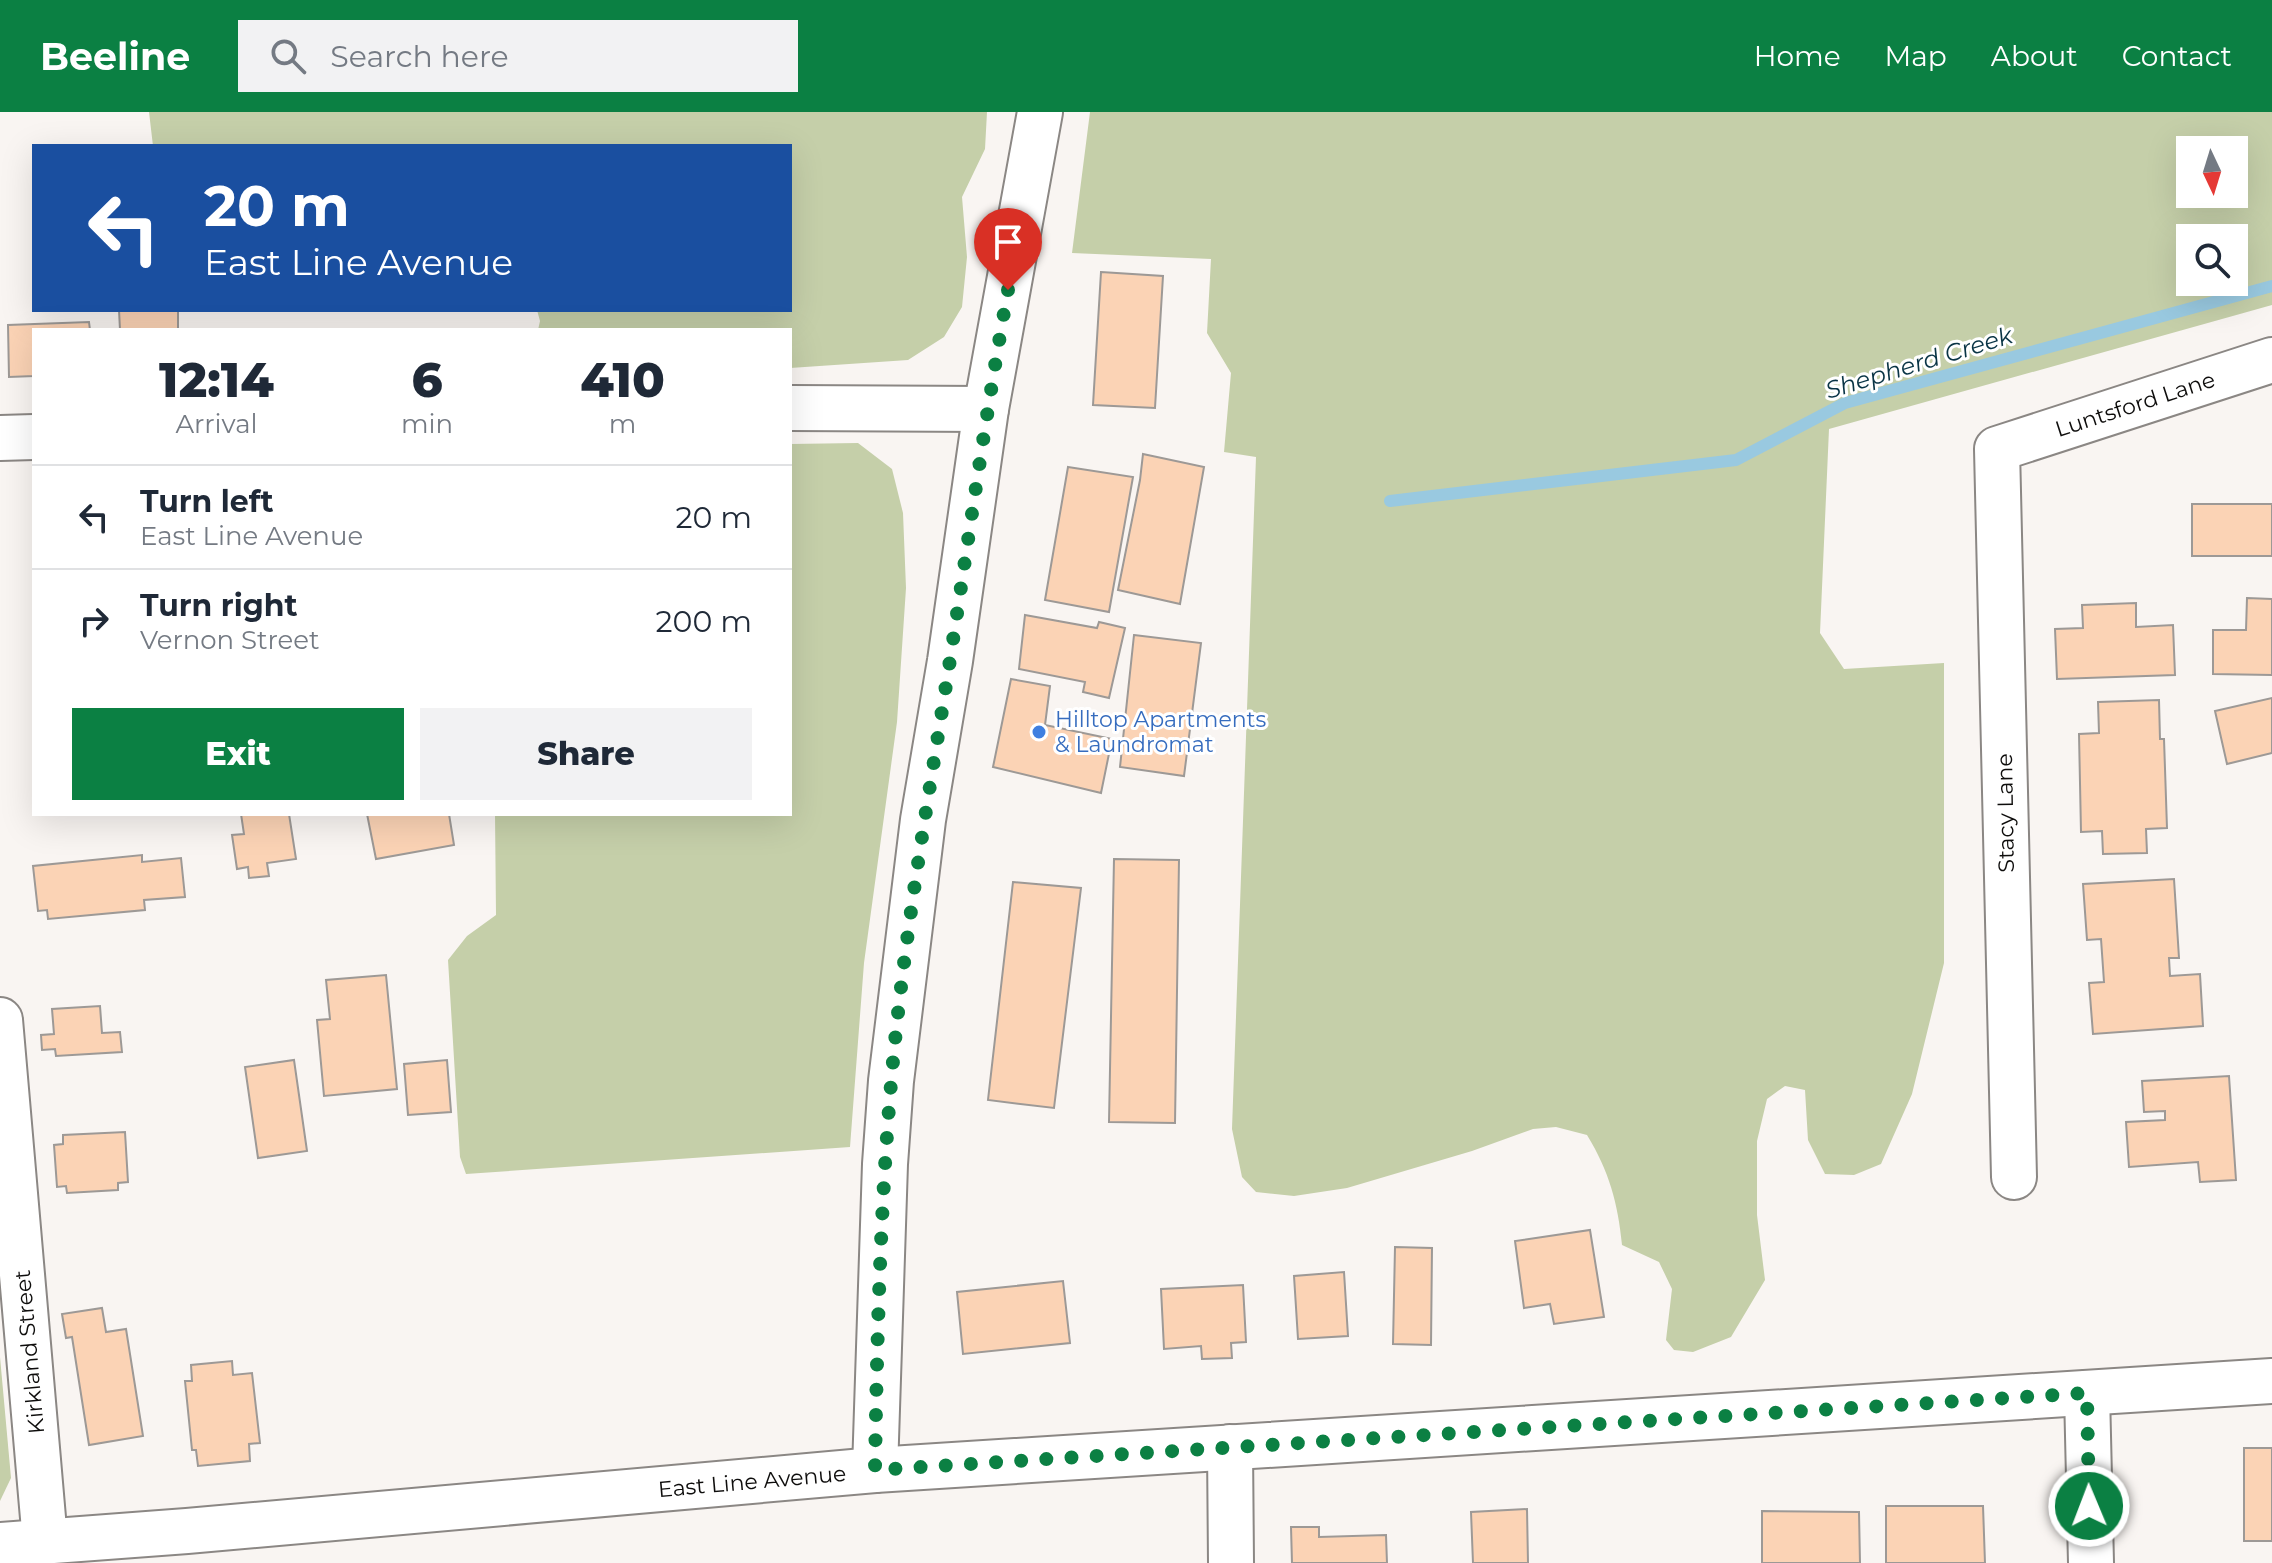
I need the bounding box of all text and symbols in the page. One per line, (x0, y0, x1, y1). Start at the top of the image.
search box (238, 20, 798, 92)
text: Beeline (40, 33, 190, 80)
icon: search (266, 34, 310, 78)
text: Search here (330, 38, 509, 75)
text: Home (1754, 39, 1841, 73)
text: Map (1885, 39, 1947, 73)
text: About (1991, 39, 2078, 73)
text: Contact (2122, 39, 2232, 73)
north arrow (2176, 136, 2248, 208)
map controls (2176, 136, 2248, 296)
text: 20 m (204, 172, 350, 240)
icon: left (72, 176, 176, 280)
pin (974, 208, 1042, 290)
icon: arrive (986, 220, 1030, 264)
button: search (2176, 224, 2248, 296)
text: East Line Avenue (204, 240, 513, 284)
water label: Shepherd Creek (1822, 320, 2018, 405)
text: 12:14 (159, 351, 274, 409)
text: 6 (411, 351, 443, 409)
text: 410 (580, 351, 665, 409)
street label: Luntsford Lane (2052, 366, 2219, 443)
text: Arrival (175, 408, 257, 440)
text: min (401, 408, 453, 440)
text: m (609, 408, 636, 440)
text: Turn left (140, 483, 273, 520)
icon: left (72, 495, 116, 539)
text: 20 m (675, 499, 752, 536)
text: East Line Avenue (140, 520, 363, 552)
text: Turn right (140, 587, 297, 624)
icon: right (72, 599, 116, 643)
text: 200 m (656, 603, 752, 640)
text: Vernon Street (140, 624, 320, 656)
place label: Hilltop Apartments & Laundromat (1055, 706, 1267, 758)
button: Exit (72, 708, 404, 800)
button: Share (420, 708, 752, 800)
marker: Hilltop Apartments & Laundromat (1030, 723, 1048, 741)
street label: Stacy Lane (1991, 753, 2020, 873)
street label: Kirkland Street (9, 1269, 50, 1435)
street label: East Line Avenue (657, 1460, 847, 1503)
position arrow (2047, 1464, 2131, 1548)

